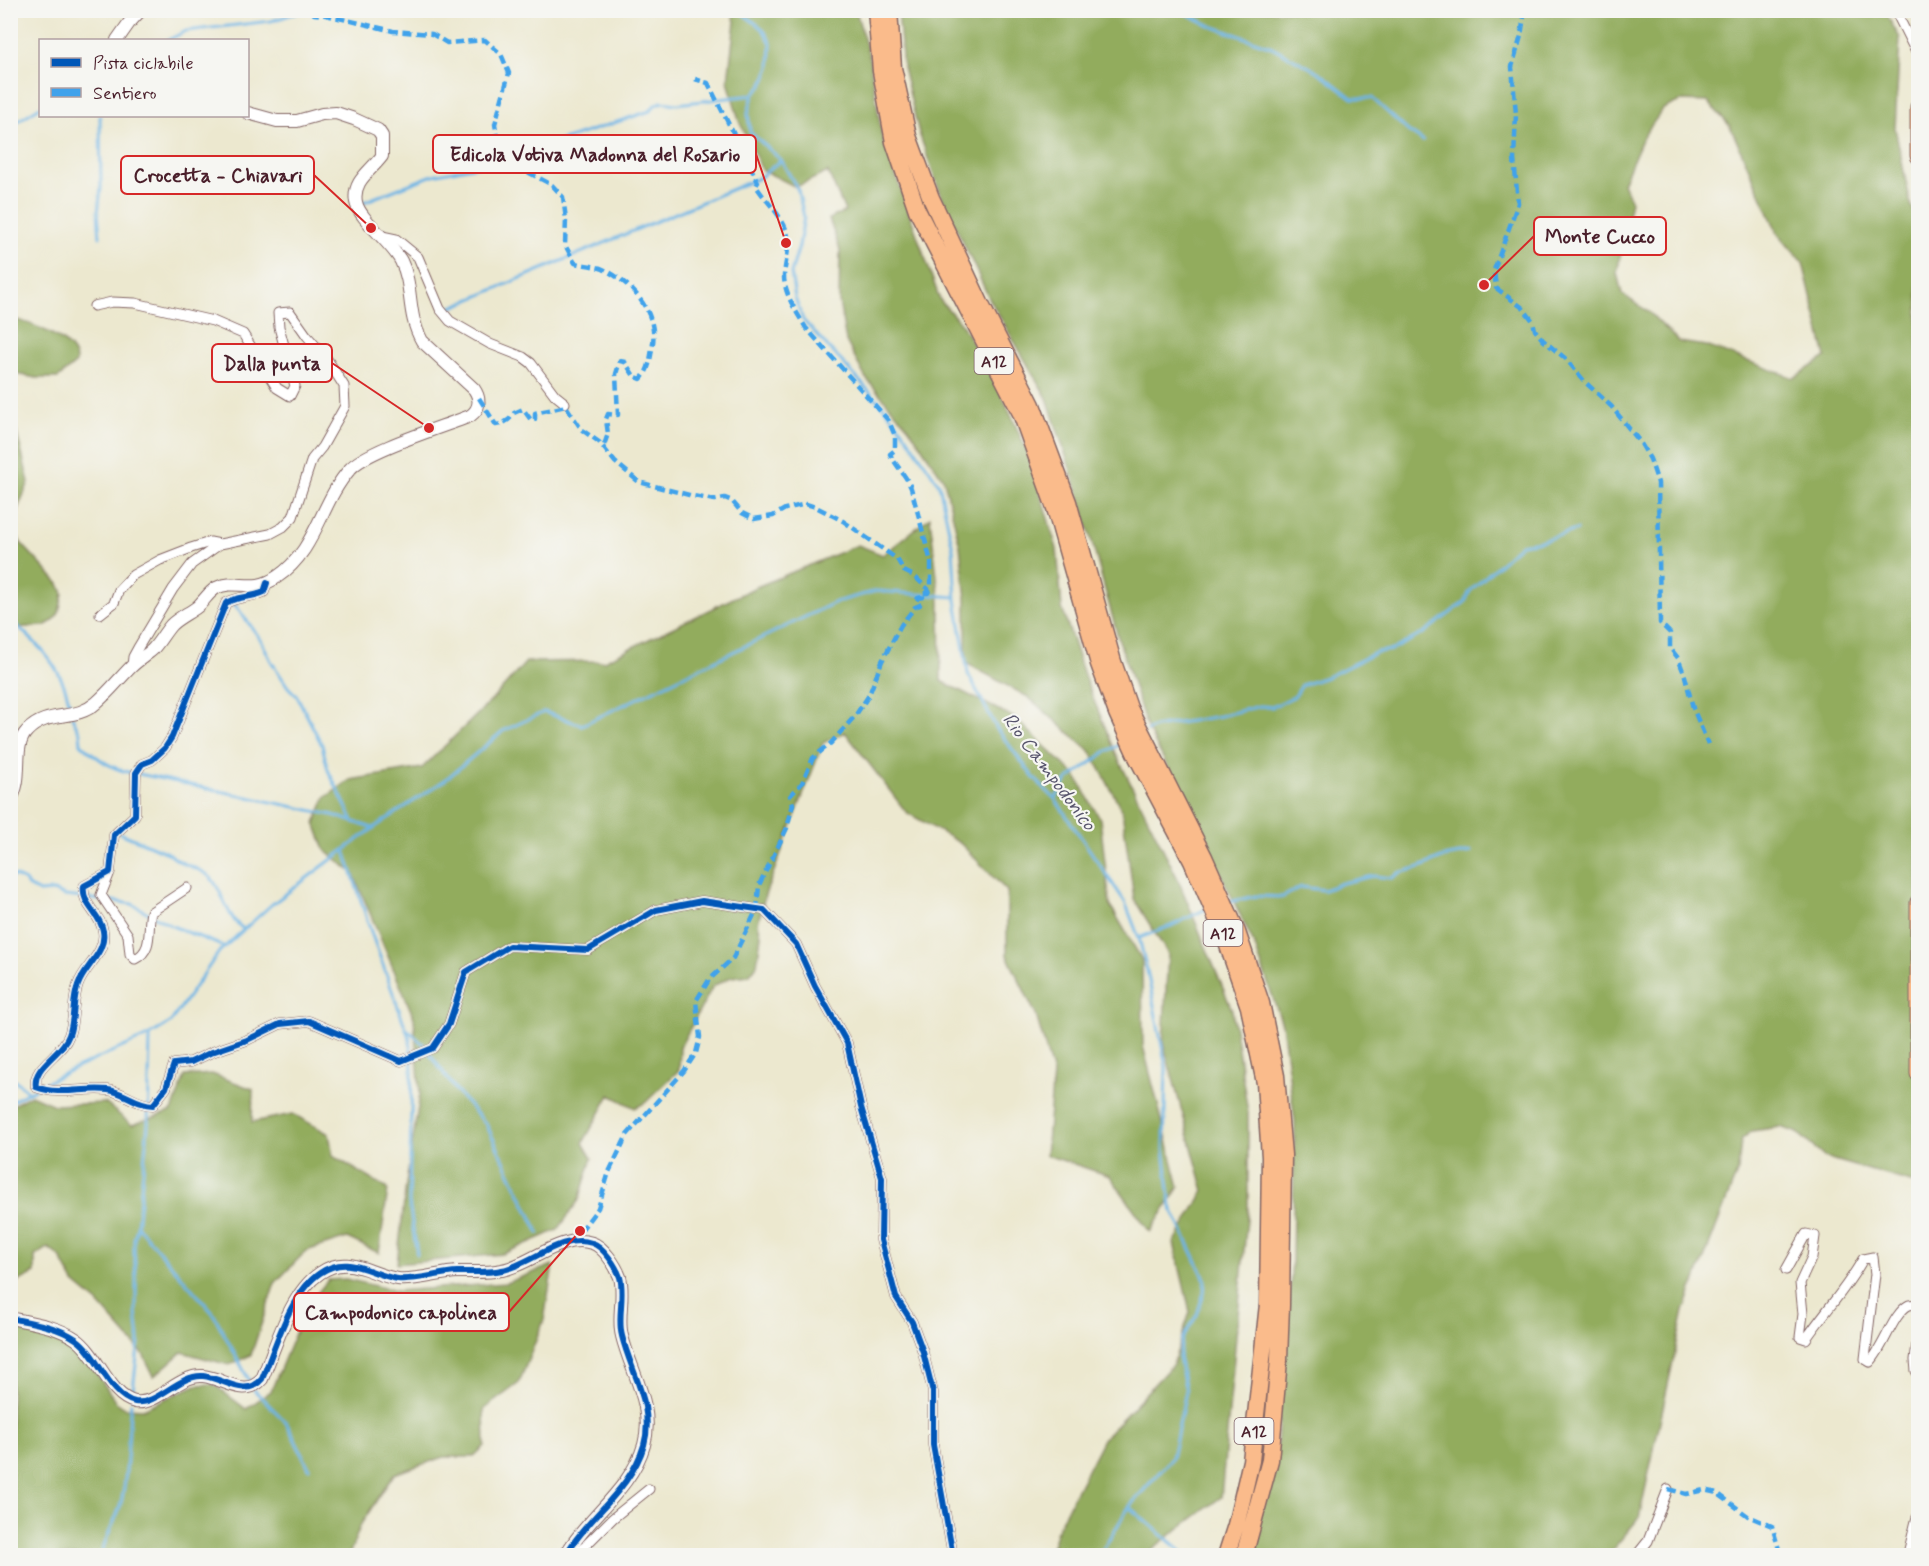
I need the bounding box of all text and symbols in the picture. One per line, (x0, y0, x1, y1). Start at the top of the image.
legend (39, 39, 249, 117)
text: Pista ciclabile (93, 52, 194, 76)
text: Sentiero (93, 82, 157, 106)
callout: Edicola Votiva Madonna del Rosario (433, 135, 756, 173)
text: Edicola Votiva Madonna del Rosario (450, 142, 741, 169)
callout: Crocetta - Chiavari (121, 156, 314, 194)
text: Crocetta - Chiavari (133, 163, 303, 190)
callout: Monte Cucco (1534, 217, 1666, 255)
text: Monte Cucco (1545, 224, 1655, 251)
callout: Dalla punta (212, 344, 332, 382)
road number: A12 (974, 348, 1014, 374)
text: Dalla punta (223, 351, 321, 378)
water label: Rio Campodonico (996, 707, 1102, 837)
road number: A12 (1204, 920, 1242, 946)
callout: Campodonico capolinea (294, 1293, 509, 1331)
text: Campodonico capolinea (305, 1300, 497, 1327)
road number: A12 (1234, 1418, 1274, 1444)

